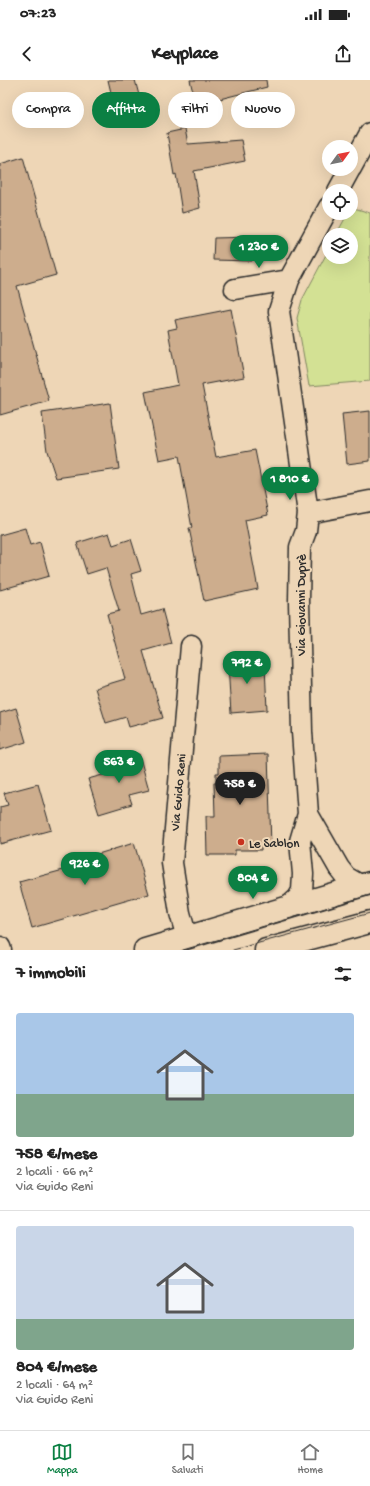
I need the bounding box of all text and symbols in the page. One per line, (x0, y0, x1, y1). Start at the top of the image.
text: 07:23 (20, 5, 56, 23)
icon: back (16, 43, 38, 65)
icon: share (332, 43, 354, 65)
text: Keyplace (152, 44, 218, 65)
chip: Compra (12, 92, 84, 128)
chip: Affitta (92, 92, 160, 128)
chip: Filtri (168, 92, 223, 128)
chip: Nuovo (231, 92, 295, 128)
north arrow (322, 140, 358, 176)
map controls (322, 140, 358, 264)
button: locate (322, 184, 358, 220)
button: layers (322, 228, 358, 264)
pin: 1 230 € (222, 235, 296, 269)
text: 1 230 € (239, 240, 279, 255)
pin: 1 810 € (253, 467, 327, 501)
text: 1 810 € (271, 472, 309, 487)
street label: Via Giovanni Duprè (295, 554, 310, 657)
pin: 792 € (219, 651, 275, 685)
text: 792 € (232, 656, 262, 671)
pin: 563 € (91, 750, 147, 784)
street label: Via Guido Reni (169, 753, 190, 832)
text: 563 € (104, 755, 135, 770)
pin: 758 € (212, 772, 268, 806)
text: 758 € (224, 777, 256, 792)
marker: Le Sablon (236, 837, 246, 847)
place label: Le Sablon (249, 837, 300, 852)
pin: 926 € (57, 852, 113, 886)
text: 926 € (70, 857, 100, 872)
pin: 804 € (225, 866, 281, 900)
text: 804 € (237, 871, 269, 886)
icon: filters (332, 963, 354, 985)
text: 7 immobili (16, 964, 86, 984)
icon: home (149, 1039, 221, 1111)
text: 758 €/mese (16, 1145, 97, 1165)
text: 2 locali · 66 m² (16, 1165, 93, 1180)
text: Via Guido Reni (16, 1180, 93, 1195)
icon: home (149, 1252, 221, 1324)
text: 804 €/mese (16, 1358, 97, 1378)
text: 2 locali · 64 m² (16, 1378, 93, 1393)
text: Via Guido Reni (16, 1393, 93, 1408)
tab: Mappa (47, 1441, 78, 1477)
tab: Salvati (172, 1441, 203, 1477)
tab: Home (297, 1441, 323, 1477)

